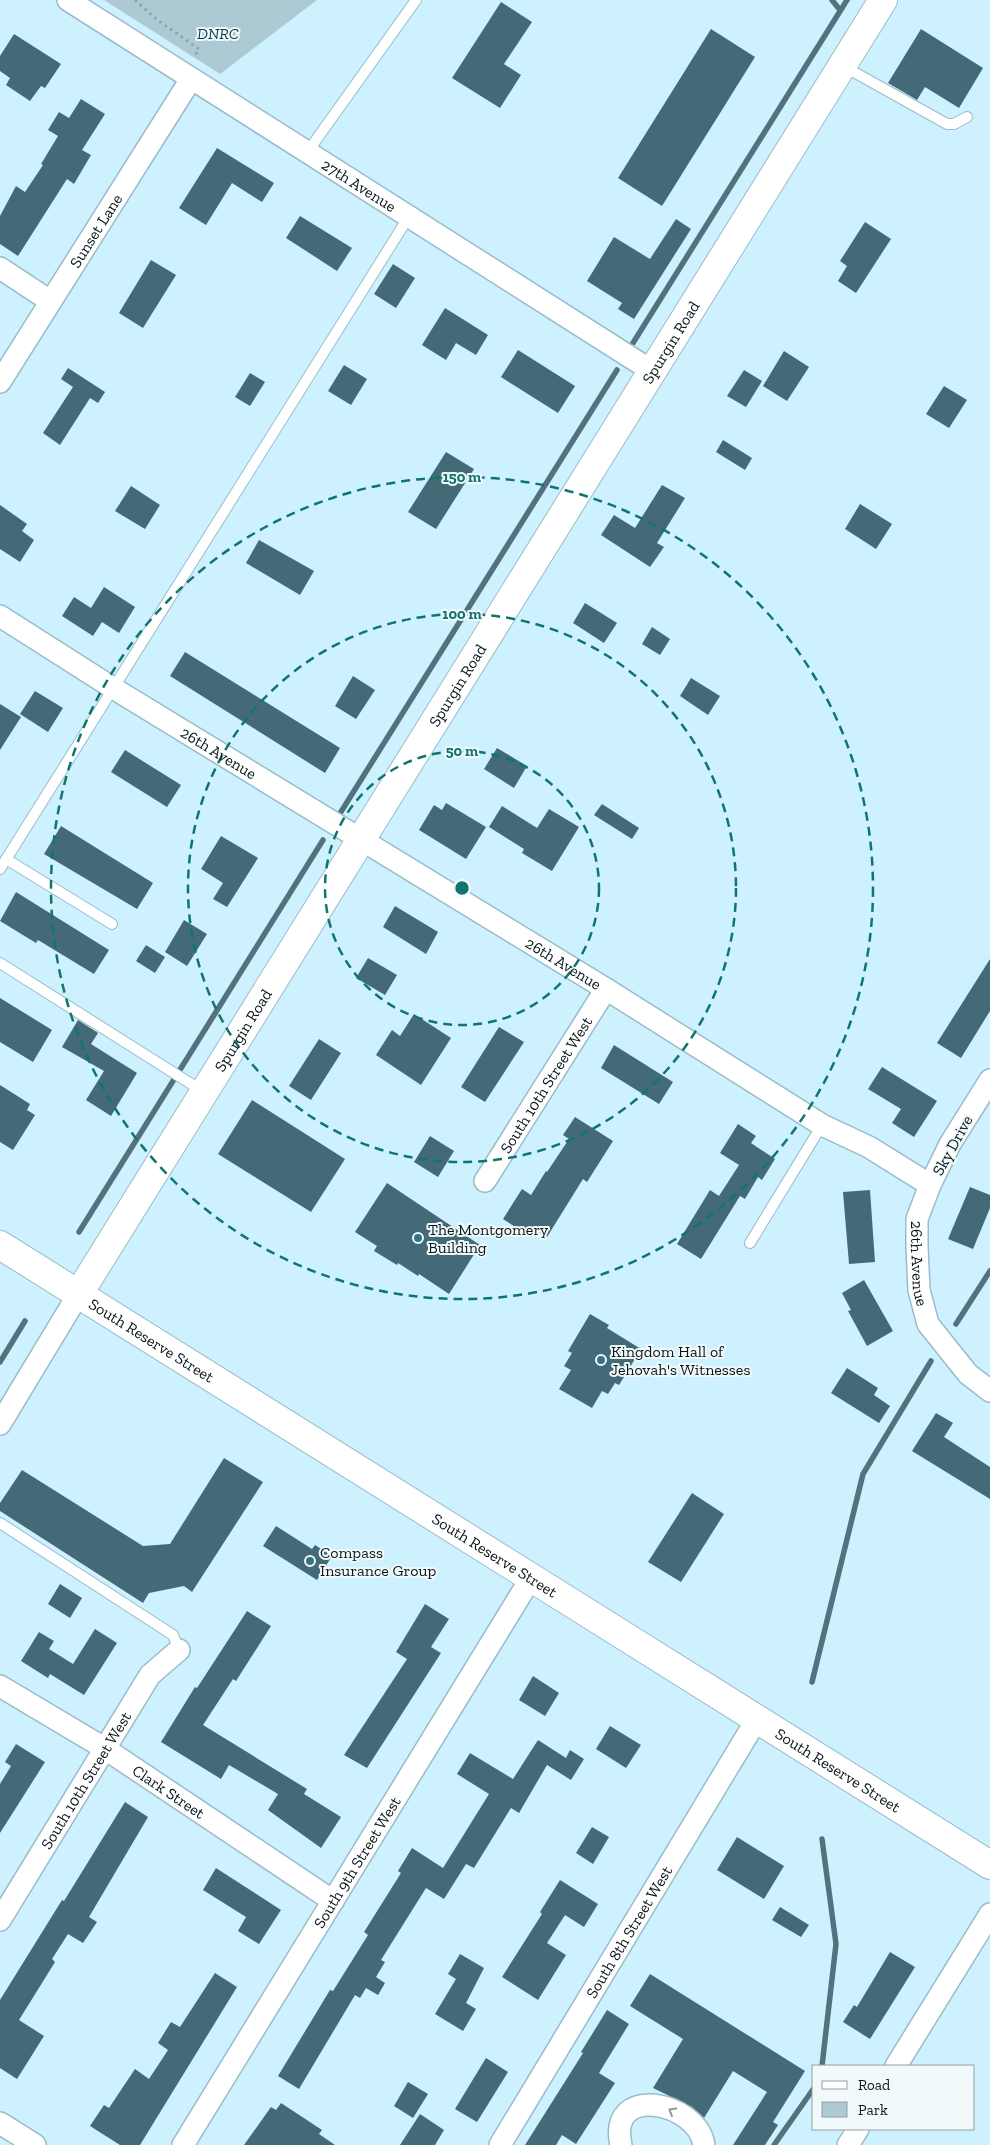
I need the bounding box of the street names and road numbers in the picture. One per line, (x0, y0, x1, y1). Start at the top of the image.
street label: 27th Avenue (318, 155, 400, 216)
street label: Sunset Lane (65, 190, 126, 271)
street label: Spurgin Road (638, 297, 704, 387)
street label: Spurgin Road (425, 641, 490, 730)
street label: 26th Avenue (177, 723, 260, 783)
street label: 26th Avenue (522, 933, 605, 994)
street label: Spurgin Road (210, 985, 276, 1075)
street label: South 10th Street West (496, 1013, 596, 1157)
street label: Sky Drive (928, 1112, 977, 1179)
street label: 26th Avenue (907, 1221, 932, 1308)
street label: South Reserve Street (85, 1294, 218, 1387)
street label: South Reserve Street (429, 1509, 561, 1602)
street label: South 10th Street West (37, 1708, 135, 1853)
street label: South Reserve Street (772, 1724, 904, 1817)
street label: Clark Street (129, 1761, 208, 1823)
street label: South 9th Street West (309, 1793, 405, 1932)
street label: South 8th Street West (582, 1862, 676, 2002)

